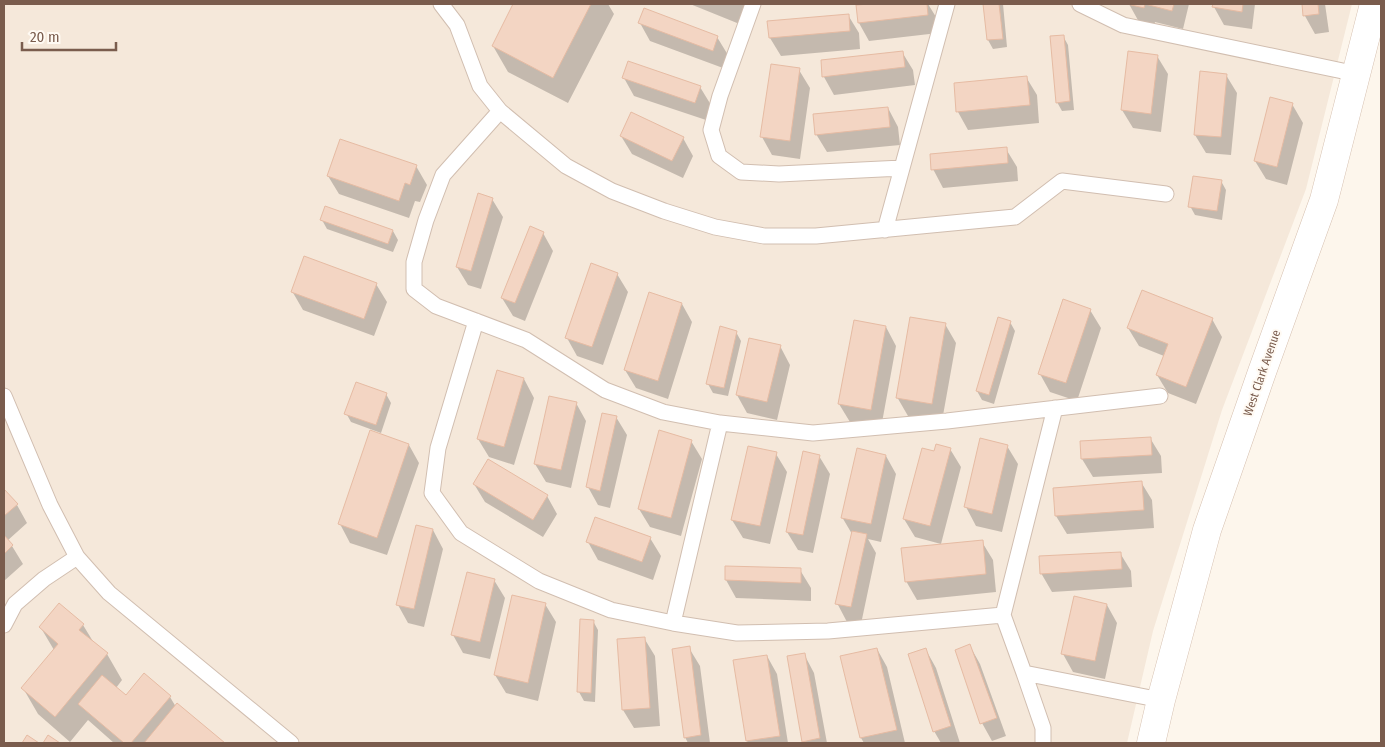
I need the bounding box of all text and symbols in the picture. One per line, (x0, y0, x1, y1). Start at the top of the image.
scale bar (22, 20, 116, 52)
text: 20 m (30, 28, 60, 46)
street label: West Clark Avenue (1241, 328, 1283, 418)

